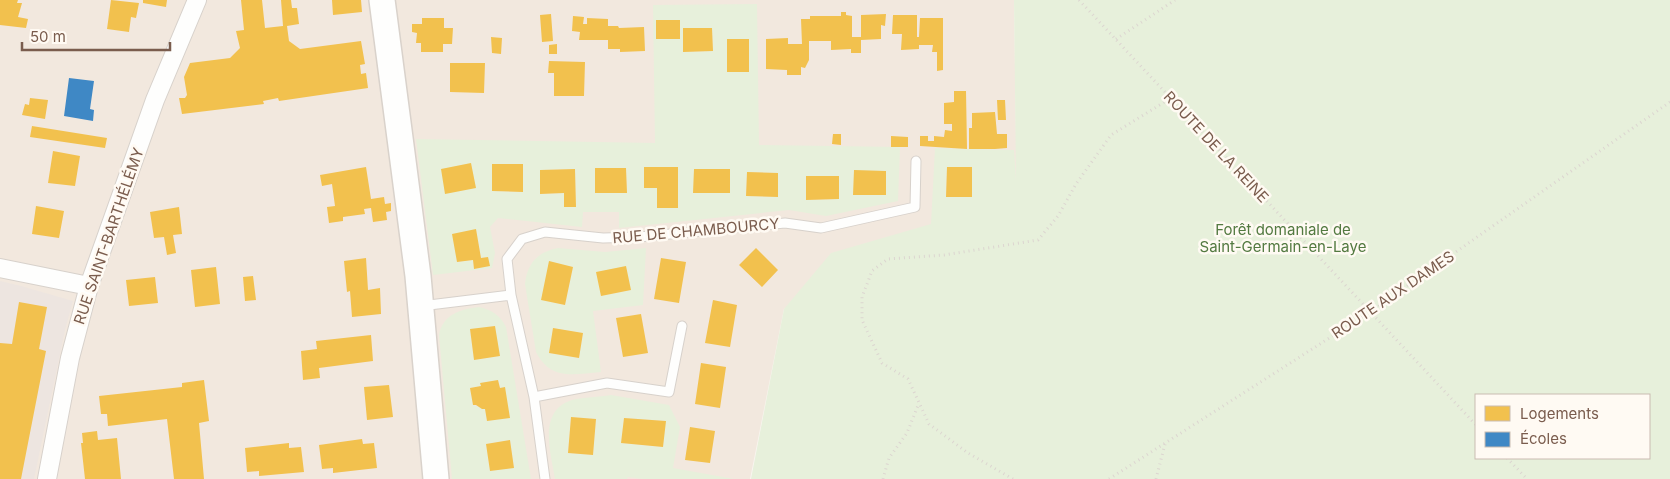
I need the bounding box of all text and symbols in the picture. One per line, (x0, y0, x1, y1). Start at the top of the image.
scale bar (22, 20, 170, 52)
text: 50 m (30, 27, 66, 46)
street label: ROUTE DE LA REINE (1160, 87, 1273, 206)
street label: RUE SAINT-BARTHÉLÉMY (69, 145, 148, 327)
street label: RUE DE CHAMBOURCY (612, 214, 780, 247)
park label: Forêt domaniale de Saint-Germain-en-Laye (1200, 220, 1366, 256)
street label: ROUTE AUX DAMES (1328, 247, 1458, 343)
legend (1475, 394, 1650, 459)
text: Logements (1520, 404, 1599, 423)
text: Écoles (1520, 429, 1567, 448)

